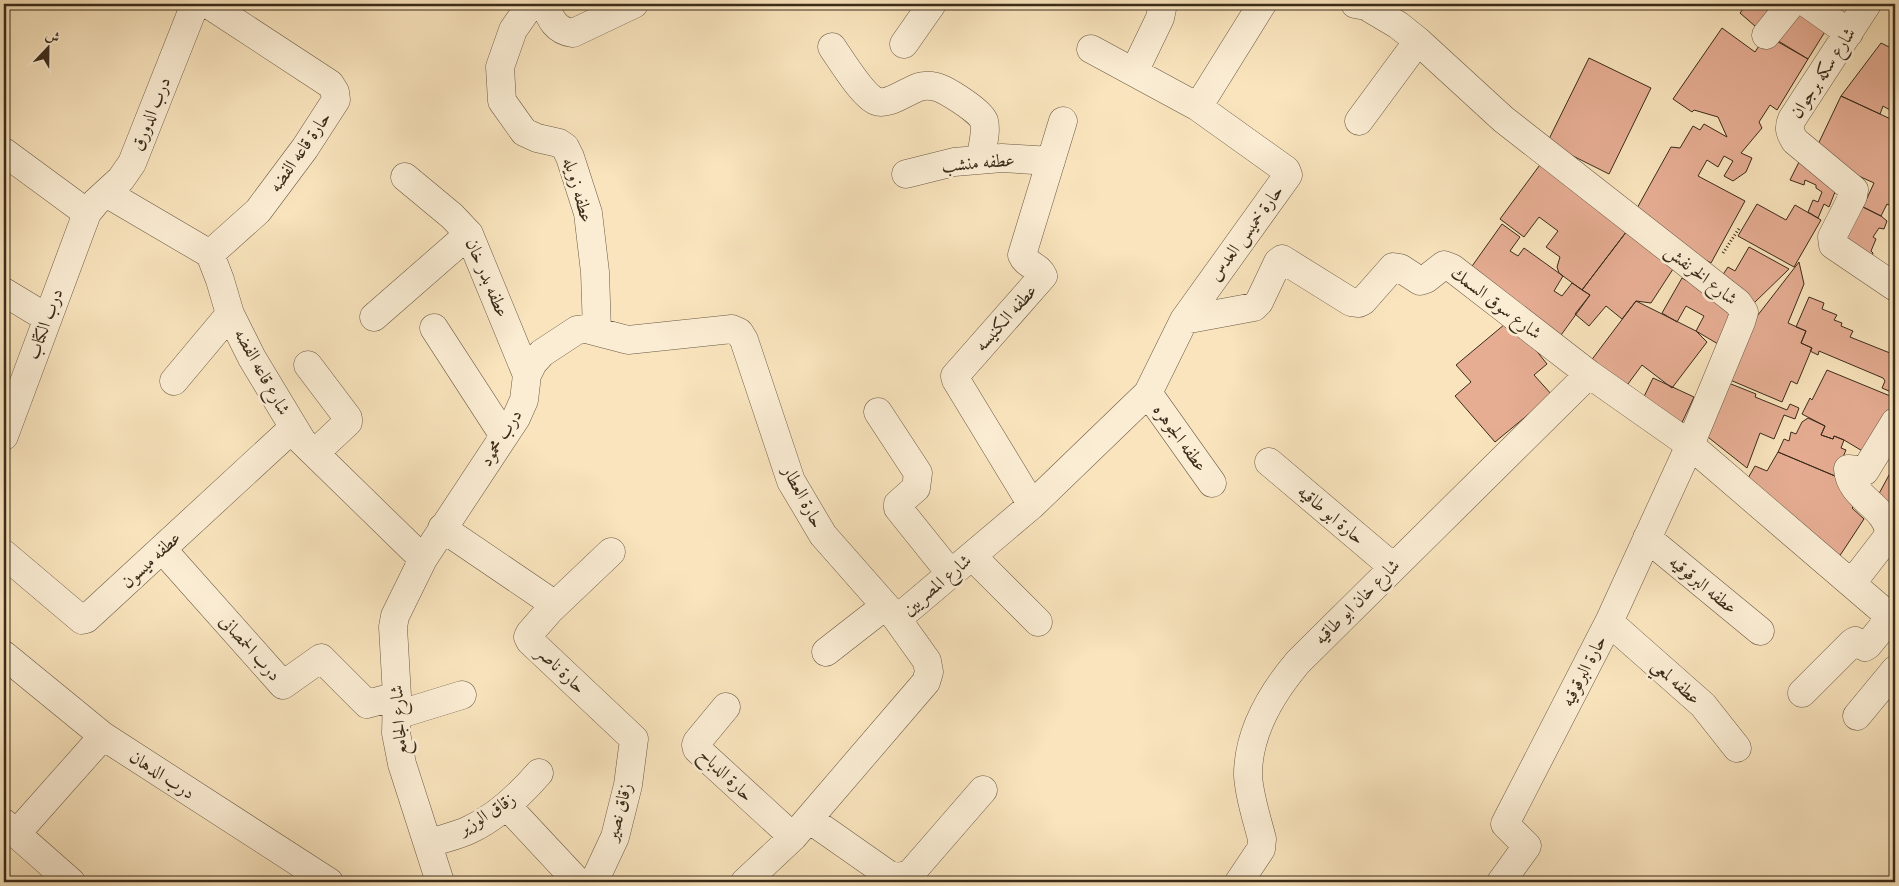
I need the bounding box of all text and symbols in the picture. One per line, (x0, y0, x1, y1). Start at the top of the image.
north arrow (22, 22, 72, 72)
street label: شارع سكه برجوان (1785, 23, 1864, 125)
text: ش (43, 26, 62, 47)
street label: درب الدورق (126, 74, 176, 154)
street label: حارة قاعه الفضه (264, 107, 336, 197)
street label: عطفه منشب (940, 148, 1016, 178)
street label: عطفه زويله (558, 155, 598, 225)
street label: حارة خميس العدس (1203, 180, 1289, 286)
street label: عطفه بدر خان (460, 235, 514, 321)
street label: شارع الخرنفش (1658, 239, 1742, 313)
street label: شارع سوق السمك (1444, 261, 1546, 347)
street label: عطفه الكنيسه (970, 280, 1042, 356)
street label: درب الكتاب (22, 285, 68, 363)
street label: شارع قاعه الفضه (226, 325, 295, 421)
street label: عطفه الجوهره (1148, 400, 1212, 476)
street label: درب محمود (475, 405, 527, 471)
street label: حارة العطار (776, 460, 829, 532)
street label: حارة ابو طاقيه (1293, 480, 1369, 550)
street label: عطفه ميسون (116, 526, 186, 594)
street label: شارع المصريين (898, 549, 978, 623)
street label: عطفه البرقوقيه (1664, 551, 1742, 619)
street label: شارع خان ابو طاقيه (1309, 554, 1407, 652)
street label: درب الحمصانى (214, 610, 286, 686)
street label: حارة البرقوقيه (1556, 631, 1612, 711)
street label: حارة ناصر (530, 640, 591, 699)
street label: عطفه لمعي (1643, 654, 1705, 714)
street label: شارع الجامع (385, 684, 417, 756)
street label: حارة الدباح (691, 743, 758, 810)
street label: درب الدهان (125, 745, 199, 805)
street label: زقاق نصير (600, 780, 638, 845)
street label: زقاق الوزير (452, 787, 520, 842)

